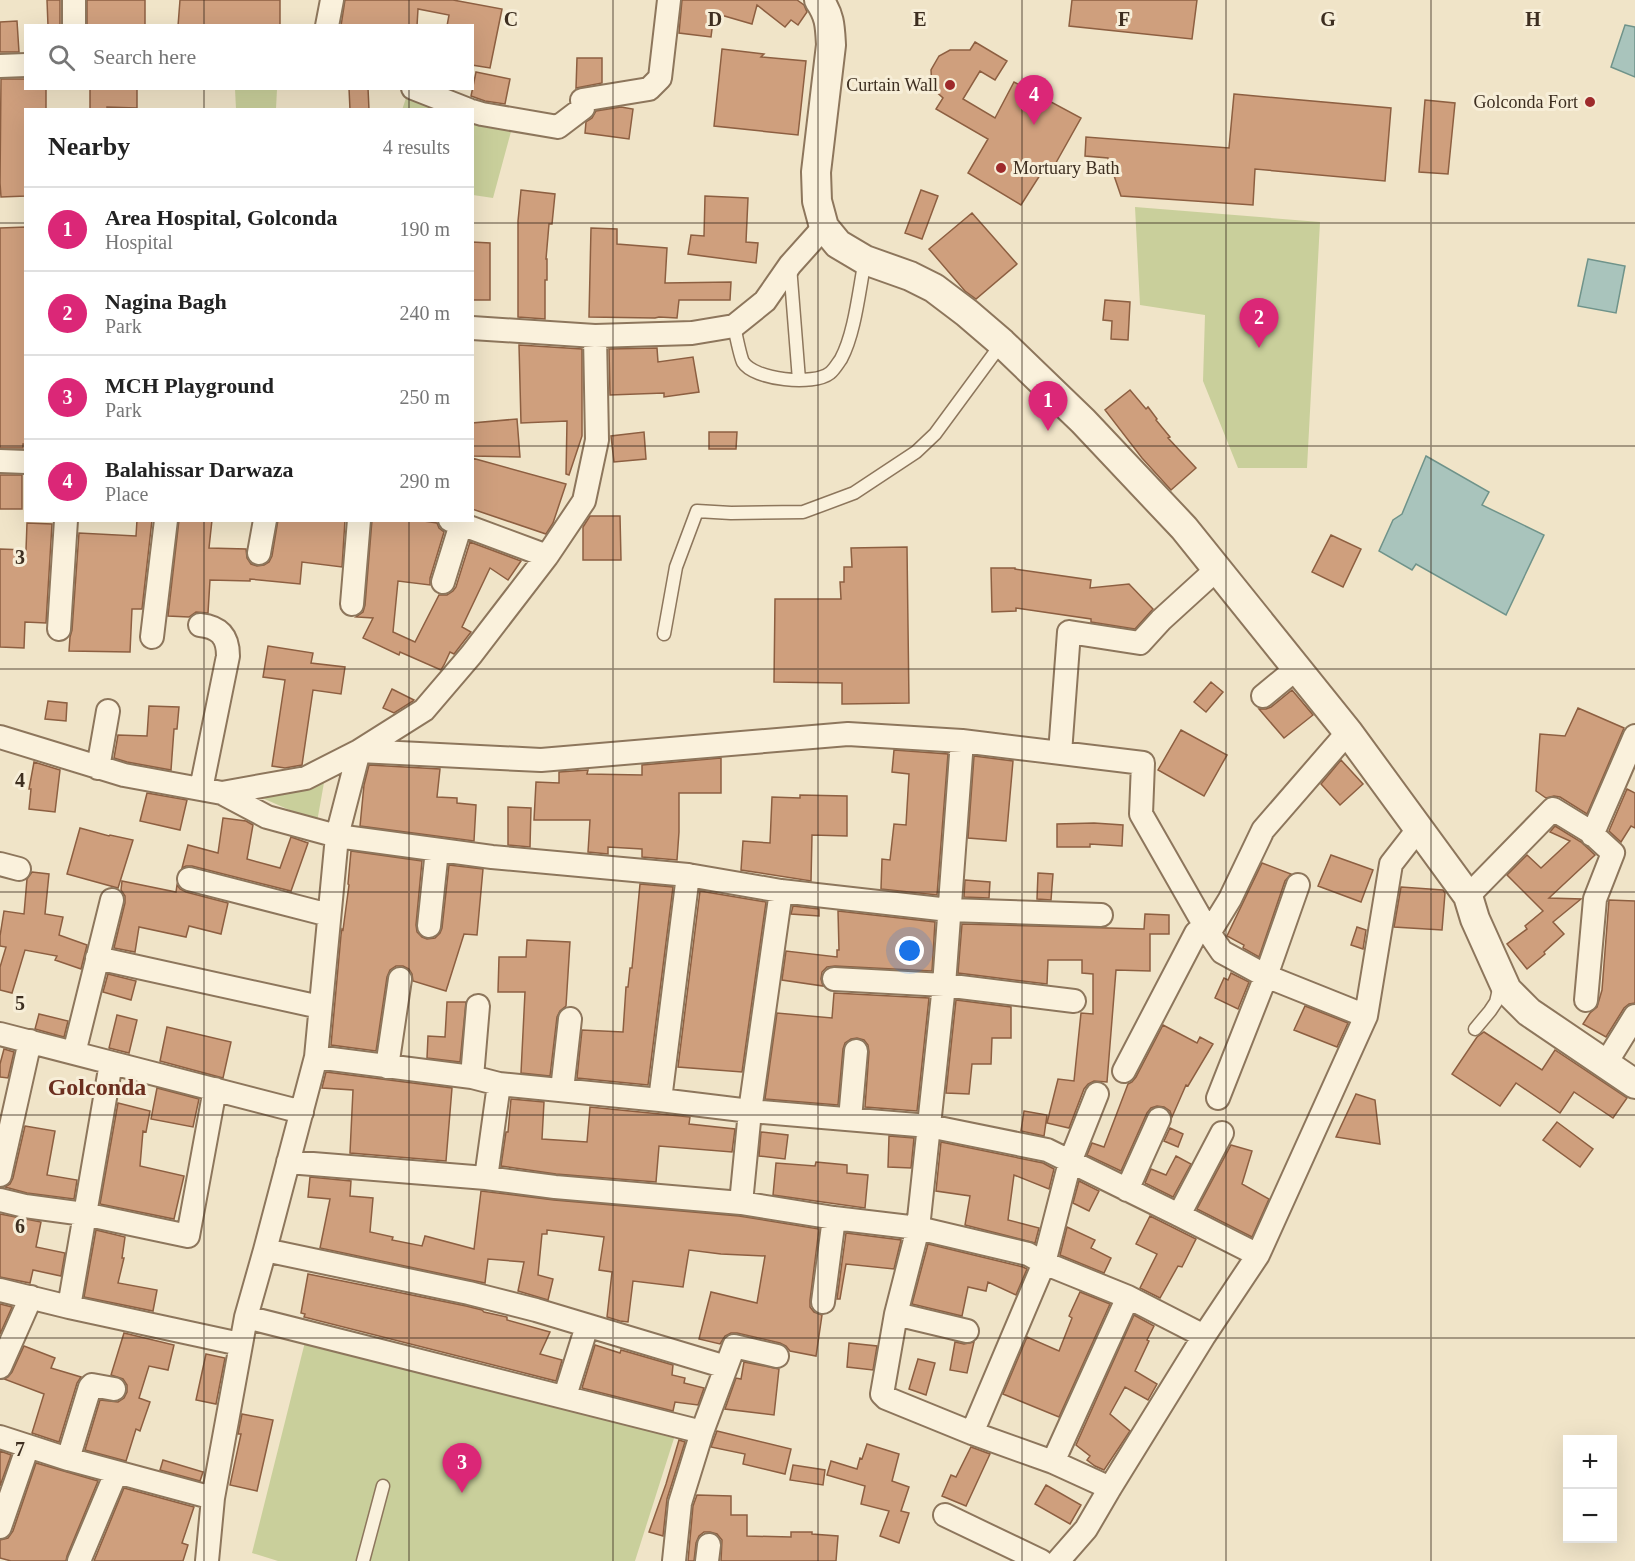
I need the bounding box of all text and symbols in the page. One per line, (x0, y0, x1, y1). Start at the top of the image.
text: C (504, 8, 518, 30)
text: D (708, 8, 722, 30)
text: E (913, 8, 927, 30)
text: F (1118, 8, 1130, 30)
text: G (1320, 8, 1336, 30)
text: H (1525, 8, 1541, 30)
search box (24, 24, 474, 90)
icon: search (45, 41, 78, 74)
text: Search here (93, 44, 196, 69)
place label: Curtain Wall (846, 75, 938, 95)
pin: 4 (1014, 76, 1054, 125)
marker: Curtain Wall (943, 78, 957, 92)
place label: Golconda Fort (1474, 92, 1578, 112)
marker: Golconda Fort (1583, 95, 1597, 109)
text: Nearby (48, 132, 130, 161)
text: 4 results (383, 136, 450, 158)
place label: Mortuary Bath (1013, 158, 1119, 178)
marker: Mortuary Bath (994, 161, 1008, 175)
text: Area Hospital, Golconda (105, 205, 337, 230)
text: 1 (63, 218, 73, 240)
text: 190 m (399, 218, 450, 240)
text: Hospital (105, 231, 173, 253)
text: Nagina Bagh (105, 289, 227, 314)
pin: 2 (1240, 298, 1278, 348)
text: 2 (63, 302, 73, 324)
text: 240 m (399, 302, 450, 324)
text: Park (105, 315, 142, 337)
text: MCH Playground (105, 373, 274, 398)
pin: 1 (1028, 382, 1068, 431)
text: 3 (63, 386, 73, 408)
text: 250 m (399, 386, 450, 408)
text: Park (105, 399, 142, 421)
text: Balahissar Darwaza (105, 457, 293, 482)
text: 4 (63, 470, 73, 492)
text: 290 m (399, 470, 450, 492)
text: Place (105, 483, 148, 505)
text: 3 (15, 546, 25, 568)
text: 4 (15, 769, 25, 791)
your location (895, 936, 924, 965)
text: 5 (15, 992, 25, 1014)
district label: Golconda (48, 1074, 146, 1100)
text: 6 (15, 1215, 25, 1237)
map controls (1563, 1435, 1617, 1543)
button: + (1563, 1435, 1617, 1489)
text: 7 (15, 1438, 25, 1460)
pin: 3 (442, 1444, 482, 1493)
button: − (1563, 1489, 1617, 1543)

